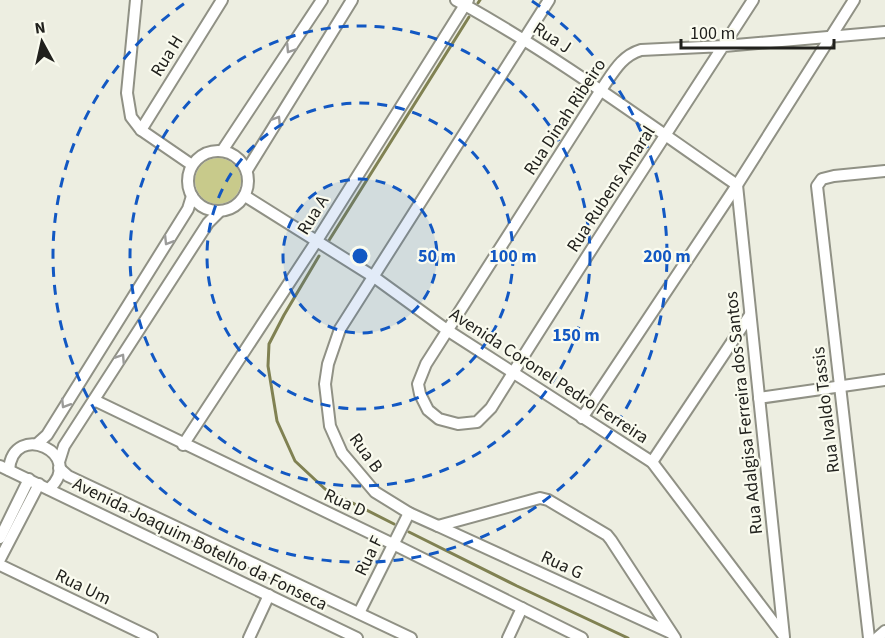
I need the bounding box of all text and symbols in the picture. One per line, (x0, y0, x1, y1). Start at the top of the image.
north arrow (12, 12, 72, 72)
scale bar (681, 12, 834, 50)
street label: Rua J (528, 16, 576, 60)
text: N (33, 17, 47, 40)
text: 100 m (690, 21, 735, 46)
street label: Rua H (145, 31, 189, 81)
one-way arrow (285, 43, 297, 53)
street label: Rua Dinah Ribeiro (518, 54, 612, 180)
one-way arrow (270, 116, 282, 126)
street label: Rua Rubens Amaral (561, 121, 661, 257)
street label: Rua A (291, 190, 335, 240)
one-way arrow (164, 235, 176, 245)
text: 50 m (418, 244, 456, 269)
text: 100 m (489, 244, 537, 269)
text: 200 m (643, 244, 691, 269)
centre of rings (350, 246, 370, 266)
street label: Rua Adalgisa Ferreira dos Santos (719, 290, 769, 536)
street label: Avenida Coronel Pedro Ferreira (445, 302, 653, 450)
text: 150 m (552, 323, 600, 348)
street label: Rua Ivaldo Tassis (806, 345, 846, 475)
one-way arrow (114, 354, 125, 365)
one-way arrow (62, 398, 73, 409)
street label: Rua B (343, 428, 389, 478)
street label: Avenida Joaquim Botelho da Fonseca (68, 471, 332, 617)
street label: Rua D (320, 482, 370, 524)
street label: Rua F (349, 532, 389, 580)
street label: Rua G (537, 544, 587, 586)
street label: Rua Um (51, 563, 115, 611)

